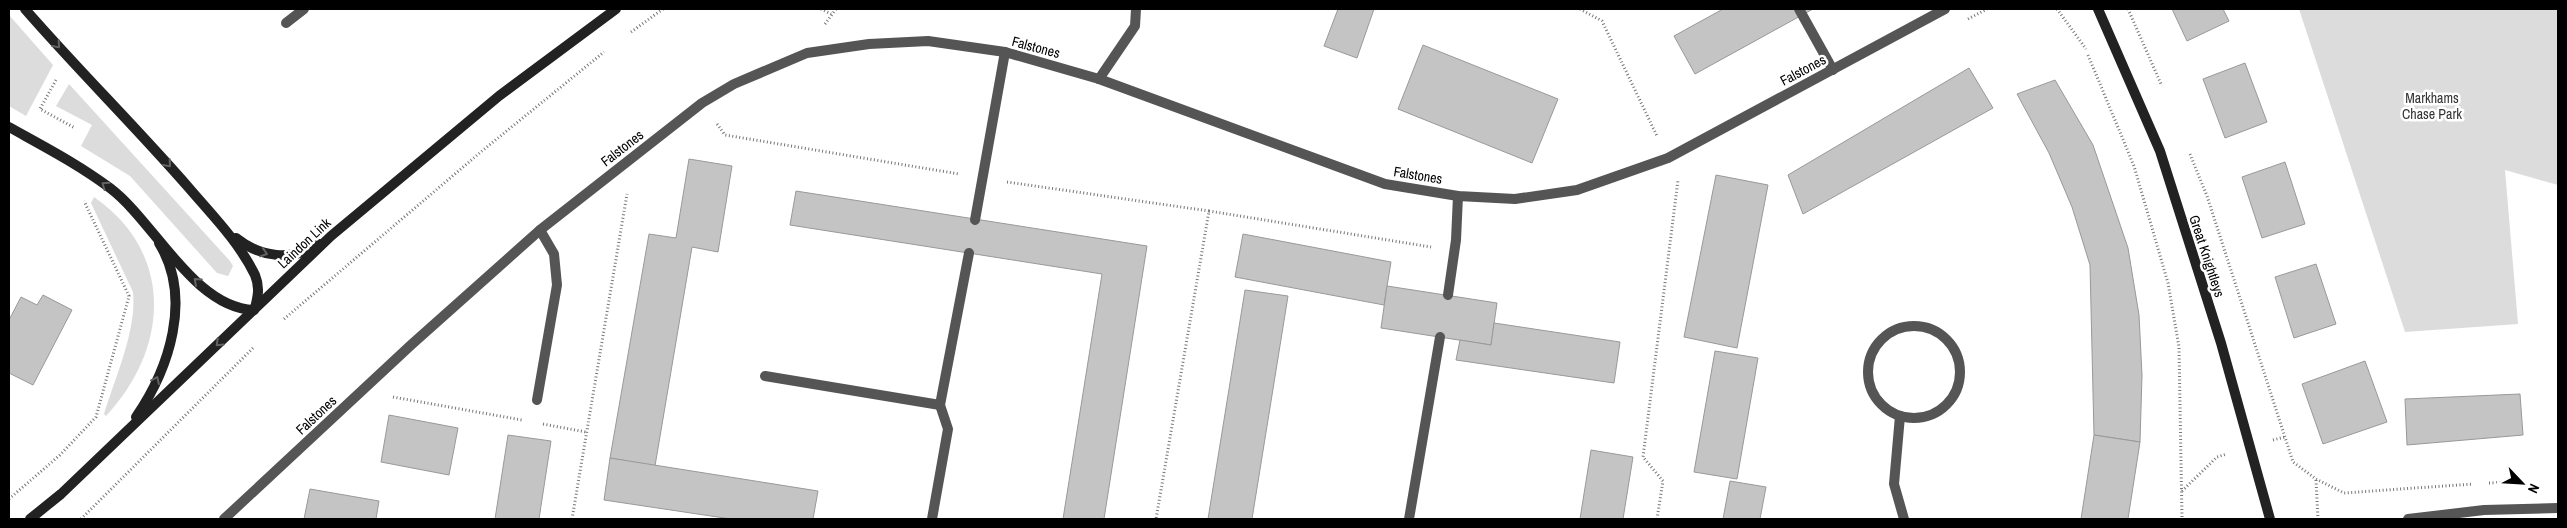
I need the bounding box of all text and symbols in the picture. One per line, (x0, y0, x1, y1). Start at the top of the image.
street label: Falstones (1010, 32, 1062, 62)
one-way arrow (51, 40, 60, 49)
street label: Falstones (1777, 50, 1829, 89)
park label: Markhams Chase Park (2402, 89, 2462, 123)
street label: Falstones (597, 126, 647, 170)
one-way arrow (162, 159, 171, 168)
street label: Falstones (1392, 162, 1444, 188)
one-way arrow (102, 182, 111, 191)
street label: Great Knightleys (2185, 213, 2229, 300)
street label: Laindon Link (274, 214, 335, 272)
one-way arrow (259, 248, 268, 258)
one-way arrow (193, 278, 202, 287)
one-way arrow (216, 337, 225, 346)
one-way arrow (150, 376, 161, 385)
street label: Falstones (292, 391, 340, 438)
north arrow (2497, 458, 2547, 508)
text: N (2524, 481, 2544, 496)

